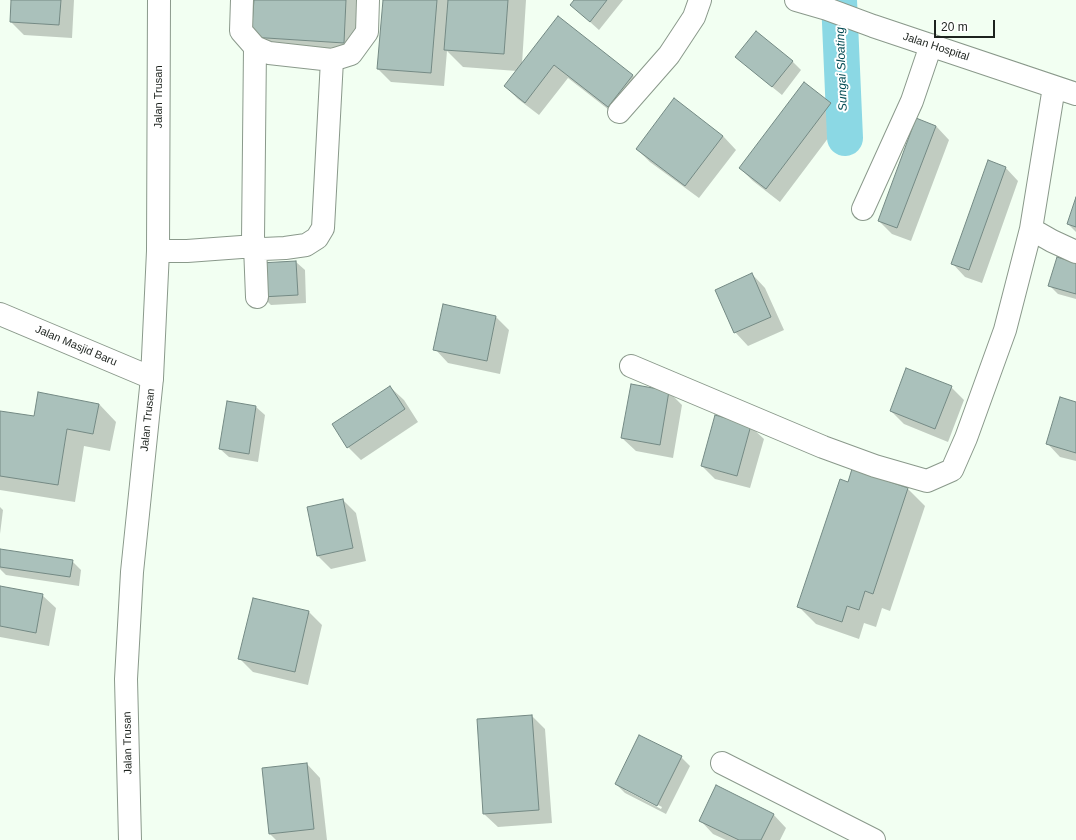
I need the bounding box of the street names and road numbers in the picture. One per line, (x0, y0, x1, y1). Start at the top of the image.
street label: Jalan Hospital (901, 30, 971, 64)
street label: Jalan Trusan (152, 65, 166, 129)
street label: Jalan Masjid Baru (33, 323, 119, 369)
street label: Jalan Trusan (138, 388, 158, 452)
street label: Jalan Trusan (121, 711, 135, 775)

